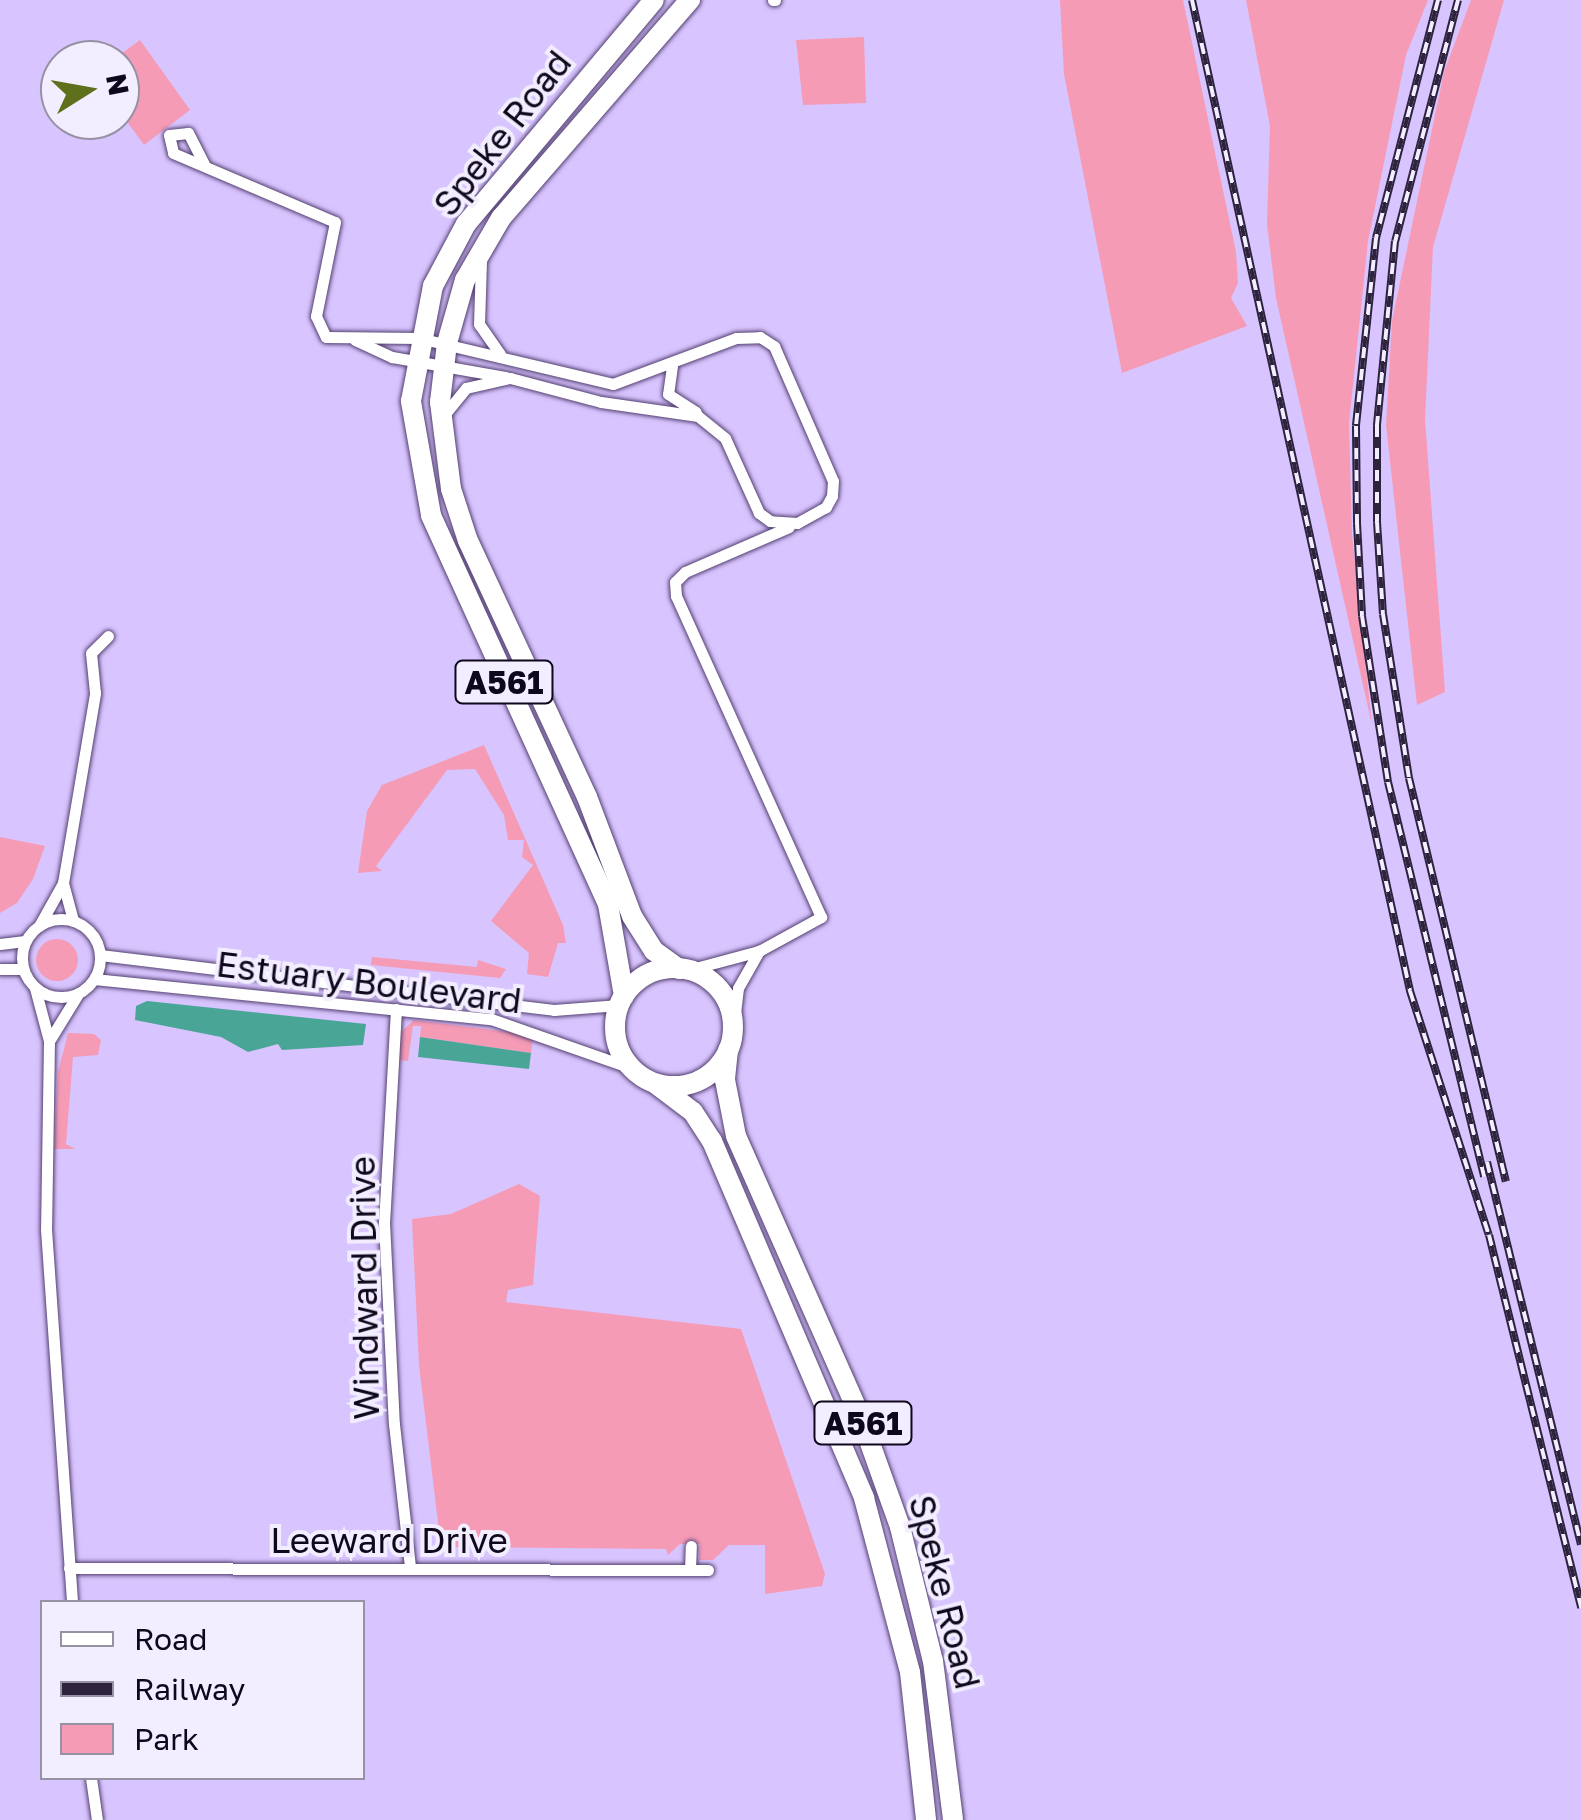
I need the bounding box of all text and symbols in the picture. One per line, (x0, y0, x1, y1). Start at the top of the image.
north arrow (40, 40, 140, 140)
street label: Speke Road (424, 42, 580, 224)
text: N (100, 71, 136, 98)
road number: A561 (454, 655, 554, 709)
street label: Estuary Boulevard (214, 942, 524, 1022)
street label: Windward Drive (341, 1156, 387, 1420)
road number: A561 (813, 1396, 913, 1450)
street label: Speke Road (901, 1491, 989, 1693)
street label: Leeward Drive (270, 1519, 508, 1561)
legend (40, 1600, 365, 1780)
text: Road (134, 1621, 208, 1657)
text: Railway (134, 1671, 245, 1707)
text: Park (134, 1721, 199, 1757)

